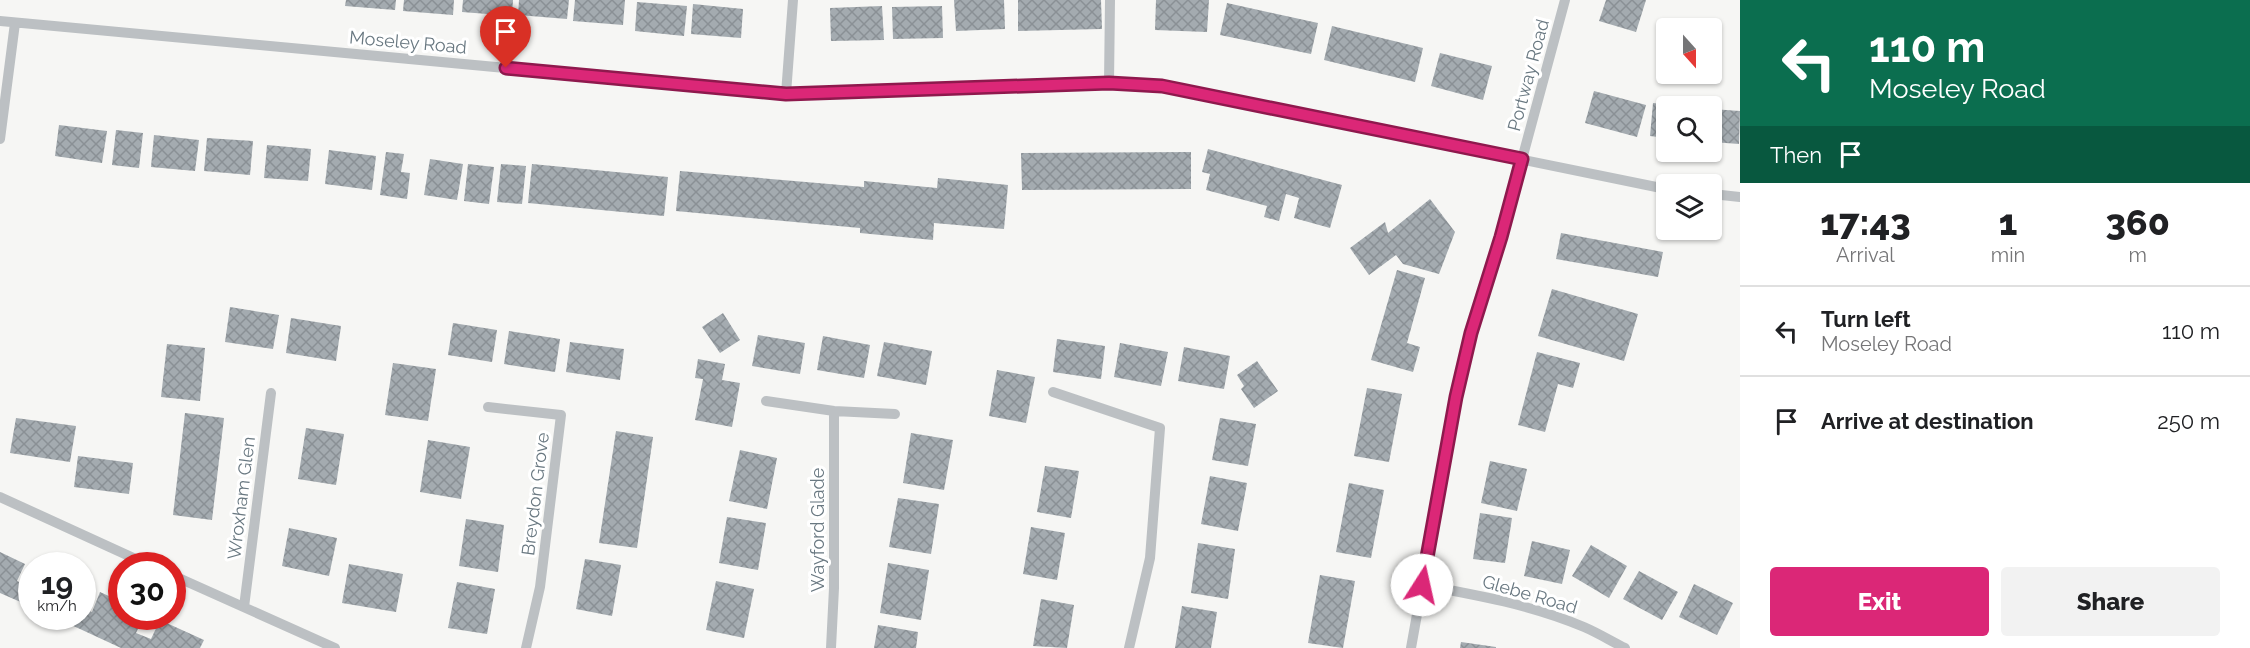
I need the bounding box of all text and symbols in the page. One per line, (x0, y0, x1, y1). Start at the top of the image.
pin (480, 6, 531, 68)
icon: arrive (489, 15, 522, 48)
street label: Portway Road (1503, 17, 1553, 133)
north arrow (1656, 18, 1722, 84)
map controls (1656, 18, 1722, 240)
text: 110 m (1869, 23, 1985, 72)
icon: left (1770, 24, 1848, 102)
street label: Moseley Road (348, 26, 468, 58)
text: Moseley Road (1869, 73, 2046, 104)
button: search (1656, 96, 1722, 162)
icon: arrive (1834, 138, 1867, 171)
text: Then (1770, 142, 1822, 168)
button: layers (1656, 174, 1722, 240)
text: 17:43 (1820, 201, 1911, 243)
text: 1 (1999, 201, 2017, 243)
text: 360 (2105, 201, 2170, 243)
text: Arrival (1836, 243, 1895, 267)
text: min (1991, 243, 2025, 267)
text: m (2128, 243, 2147, 267)
text: Turn left (1821, 306, 1911, 332)
icon: left (1770, 315, 1803, 348)
text: 110 m (2162, 318, 2220, 344)
text: Moseley Road (1821, 332, 1952, 356)
icon: arrive (1770, 405, 1803, 438)
text: Arrive at destination (1821, 408, 2034, 434)
text: 250 m (2157, 408, 2220, 434)
street label: Breydon Grove (517, 431, 553, 557)
street label: Wroxham Glen (223, 435, 259, 561)
street label: Wayford Glade (807, 467, 828, 592)
speed limit sign: 30 (108, 552, 186, 630)
position arrow (1390, 553, 1454, 617)
text: 19 (41, 566, 73, 601)
button: Exit (1770, 567, 1989, 636)
button: Share (2001, 567, 2220, 636)
street label: Glebe Road (1480, 570, 1580, 618)
text: km/h (37, 597, 77, 615)

